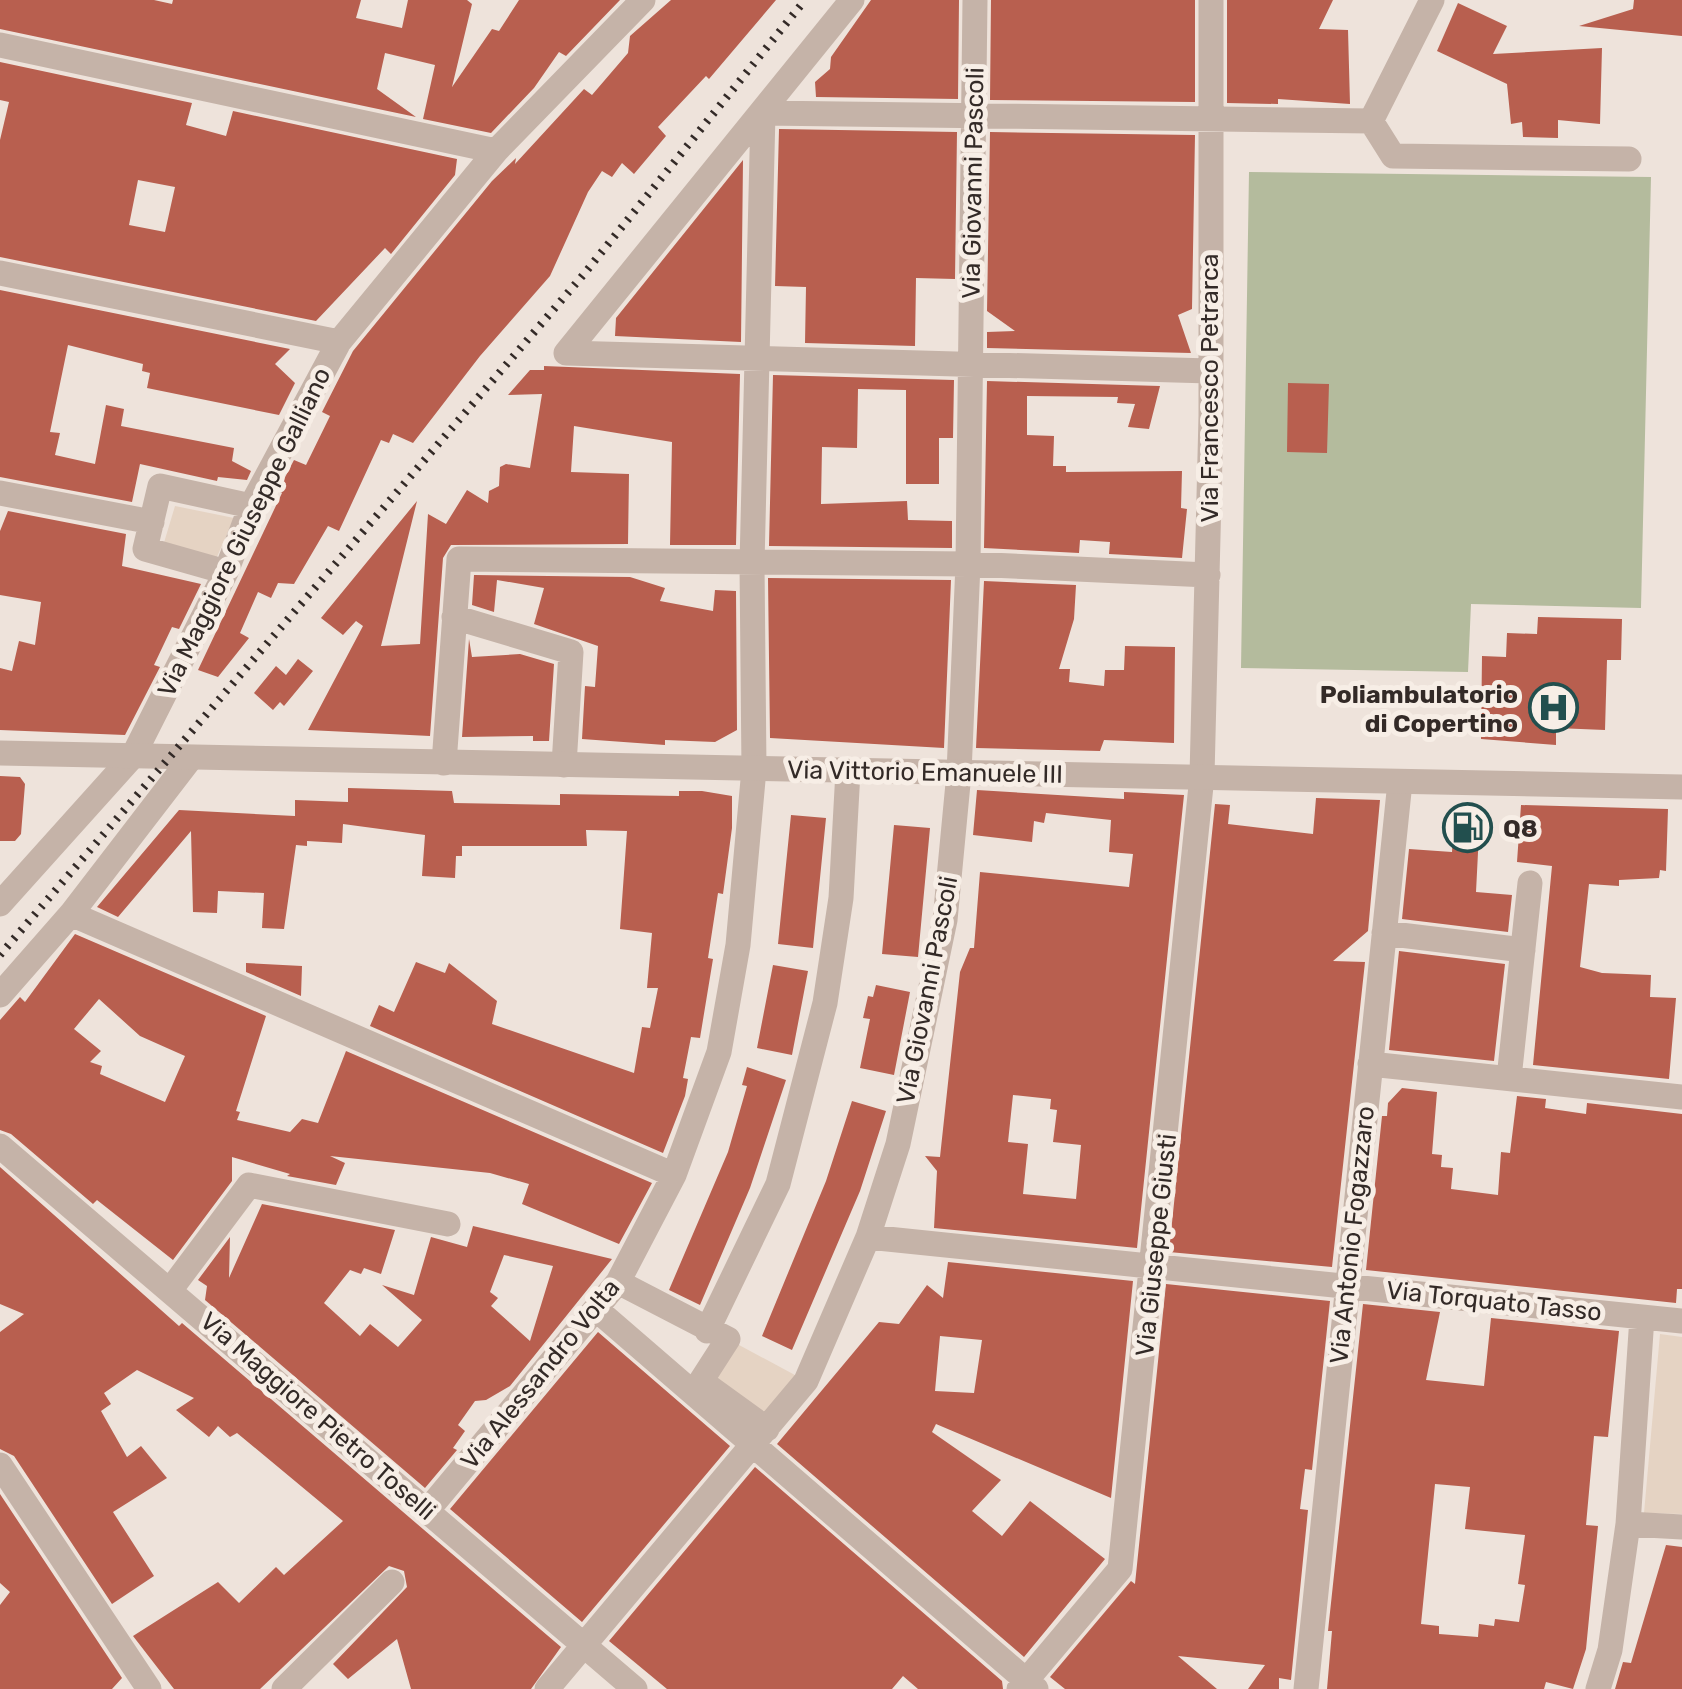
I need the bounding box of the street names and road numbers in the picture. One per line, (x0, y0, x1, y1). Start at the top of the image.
street label: Via Giovanni Pascoli (956, 67, 990, 299)
street label: Via Francesco Petrarca (1195, 253, 1224, 523)
street label: Via Maggiore Giuseppe Galliano (151, 363, 337, 701)
street label: Via Vittorio Emanuele III (787, 755, 1063, 789)
street label: Via Giovanni Pascoli (891, 874, 963, 1106)
street label: Via Antonio Fogazzaro (1324, 1104, 1380, 1366)
street label: Via Giuseppe Giusti (1130, 1132, 1182, 1358)
street label: Via Alessandro Volta (455, 1273, 625, 1475)
street label: Via Torquato Tasso (1385, 1275, 1603, 1327)
street label: Via Maggiore Pietro Toselli (195, 1306, 441, 1526)

